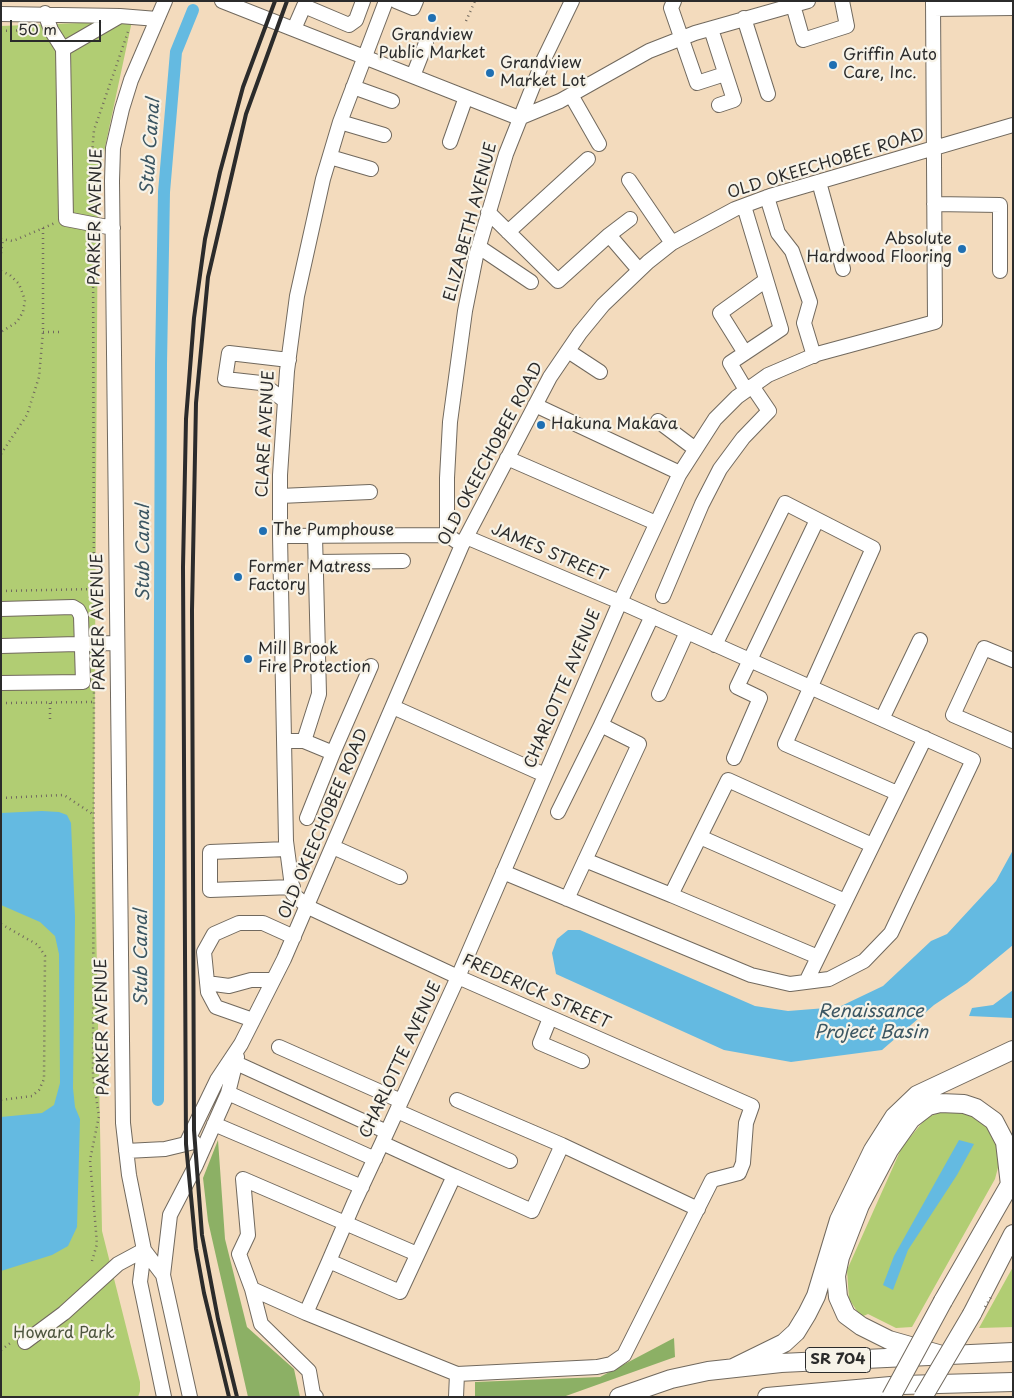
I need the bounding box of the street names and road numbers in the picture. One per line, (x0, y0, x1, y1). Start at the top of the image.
street label: OLD OKEECHOBEE ROAD (725, 125, 927, 203)
street label: ELIZABETH AVENUE (441, 141, 501, 303)
street label: PARKER AVENUE (85, 148, 107, 286)
street label: OLD OKEECHOBEE ROAD (434, 359, 548, 549)
street label: CLARE AVENUE (253, 370, 279, 498)
street label: JAMES STREET (488, 520, 610, 586)
street label: PARKER AVENUE (88, 553, 110, 691)
street label: CHARLOTTE AVENUE (521, 607, 605, 771)
street label: OLD OKEECHOBEE ROAD (275, 726, 373, 922)
street label: FREDERICK STREET (459, 951, 613, 1033)
street label: PARKER AVENUE (92, 958, 114, 1096)
street label: CHARLOTTE AVENUE (356, 978, 446, 1142)
road number: SR 704 (806, 1348, 870, 1372)

